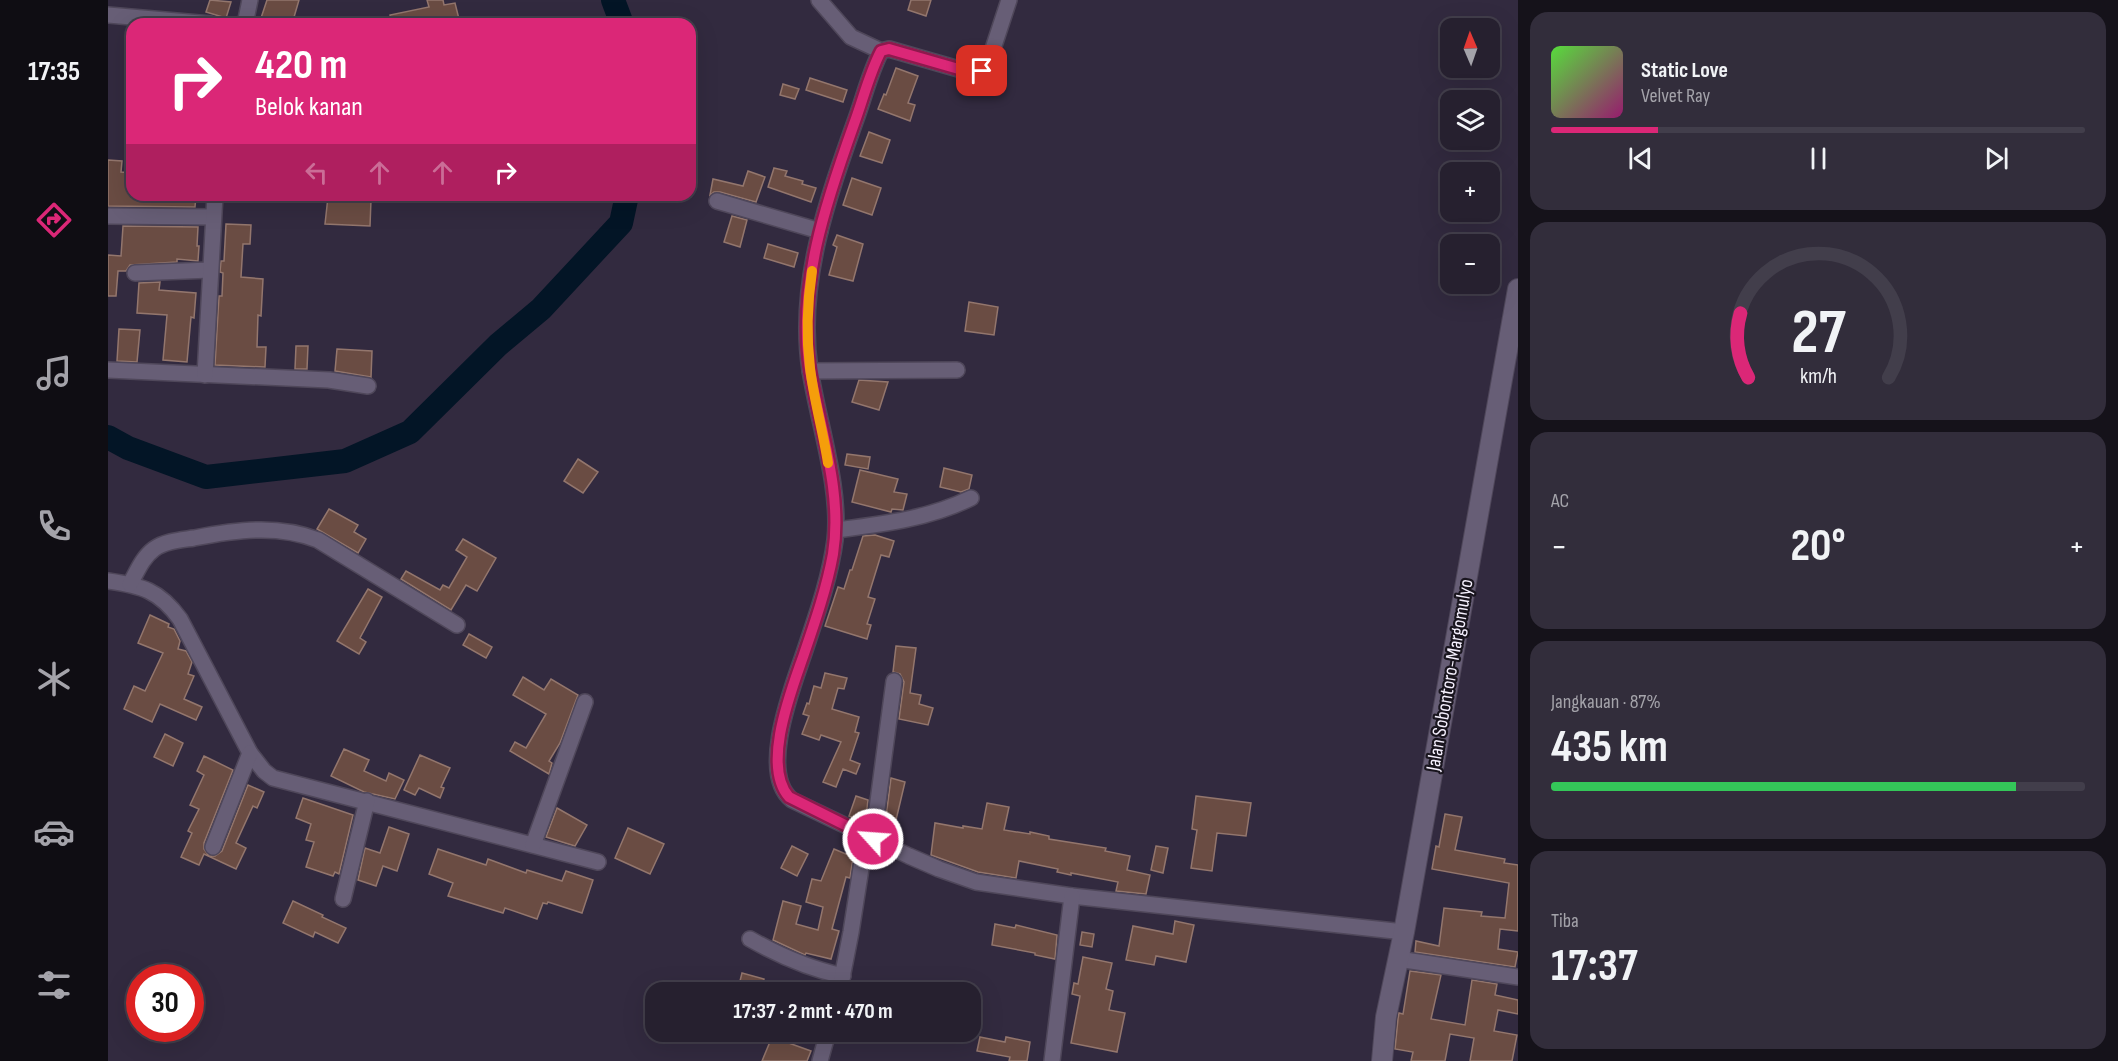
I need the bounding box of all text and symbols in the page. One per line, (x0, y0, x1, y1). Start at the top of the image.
north arrow (1440, 18, 1500, 78)
map controls (1440, 18, 1500, 294)
text: 420 m (255, 40, 347, 91)
icon: right (156, 42, 234, 120)
pin (956, 45, 1007, 96)
icon: arrive (965, 54, 998, 87)
text: 17:35 (28, 56, 80, 88)
text: Static Love (1641, 57, 1728, 84)
text: Velvet Ray (1641, 84, 1710, 108)
button: layers (1440, 90, 1500, 150)
text: Belok kanan (255, 91, 363, 123)
icon: previous (1624, 142, 1657, 175)
icon: pause (1802, 142, 1835, 175)
icon: next (1980, 142, 2013, 175)
icon: left (300, 156, 333, 189)
icon: ahead (363, 156, 396, 189)
icon: ahead (426, 156, 459, 189)
icon: right (489, 156, 522, 189)
button: + (1440, 162, 1500, 222)
icon: directions (33, 199, 75, 241)
button: − (1440, 234, 1500, 294)
text: 27 (1791, 296, 1846, 371)
icon: music (33, 352, 75, 394)
text: km/h (1799, 364, 1837, 389)
text: AC (1551, 489, 1569, 513)
icon: phone (33, 505, 75, 547)
text: 20° (1790, 519, 1846, 574)
text: − (1551, 527, 1567, 567)
text: + (2069, 527, 2085, 567)
street label: Jalan Sobontoro-Margomulyo (1421, 577, 1479, 774)
icon: climate (33, 658, 75, 700)
text: Jangkauan · 87% (1551, 690, 1661, 714)
text: 435 km (1551, 720, 1668, 775)
position arrow (841, 807, 905, 871)
icon: car (33, 811, 75, 853)
text: Tiba (1551, 909, 1579, 933)
text: 17:37 (1551, 939, 1638, 994)
icon: filters (33, 964, 75, 1006)
speed limit sign: 30 (126, 964, 204, 1042)
text: 17:37 · 2 mnt · 470 m (733, 998, 893, 1025)

